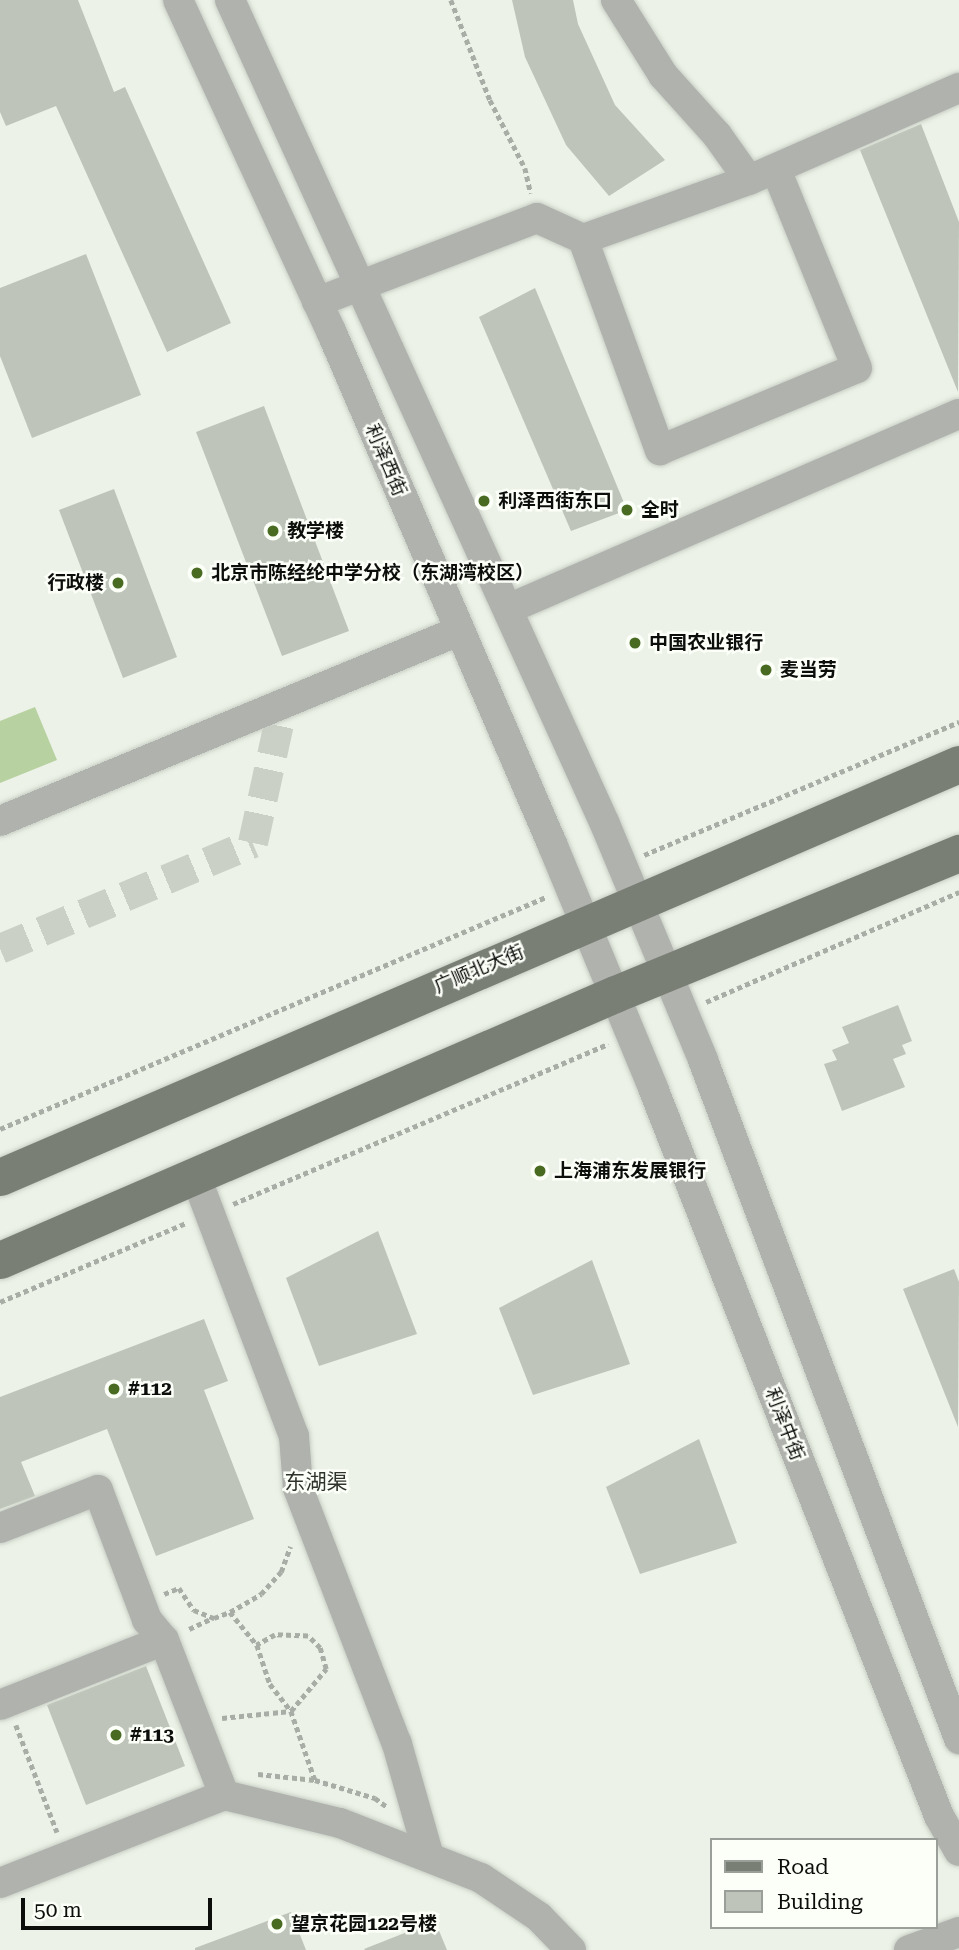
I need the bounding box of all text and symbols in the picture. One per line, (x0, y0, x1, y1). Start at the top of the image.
street label: 利泽西街 (361, 421, 411, 499)
place label: 利泽西街东口 (498, 490, 612, 512)
marker: 利泽西街东口 (476, 493, 492, 509)
place label: 全时 (641, 499, 679, 521)
marker: 全时 (619, 502, 635, 518)
place label: 教学楼 (287, 520, 344, 542)
marker: 教学楼 (265, 523, 281, 539)
place label: 北京市陈经纶中学分校（东湖湾校区） (211, 562, 534, 584)
marker: 北京市陈经纶中学分校（东湖湾校区） (189, 565, 205, 581)
place label: 行政楼 (47, 572, 104, 594)
marker: 行政楼 (110, 575, 126, 591)
place label: 中国农业银行 (649, 632, 763, 654)
marker: 中国农业银行 (627, 635, 643, 651)
place label: 麦当劳 (780, 659, 837, 681)
marker: 麦当劳 (758, 662, 774, 678)
street label: 广顺北大街 (431, 940, 527, 998)
place label: 上海浦东发展银行 (554, 1160, 706, 1182)
marker: 上海浦东发展银行 (532, 1163, 548, 1179)
place label: #112 (128, 1378, 172, 1400)
marker: #112 (106, 1381, 122, 1397)
street label: 利泽中街 (761, 1384, 809, 1464)
district label: 东湖渠 (285, 1469, 347, 1495)
place label: #113 (130, 1724, 174, 1746)
marker: #113 (108, 1727, 124, 1743)
legend (710, 1838, 938, 1929)
text: Road (777, 1855, 829, 1879)
scale bar (24, 1884, 215, 1928)
text: Building (777, 1890, 863, 1914)
text: 50 m (34, 1898, 82, 1922)
place label: 望京花园122号楼 (291, 1913, 437, 1935)
marker: 望京花园122号楼 (269, 1916, 285, 1932)

